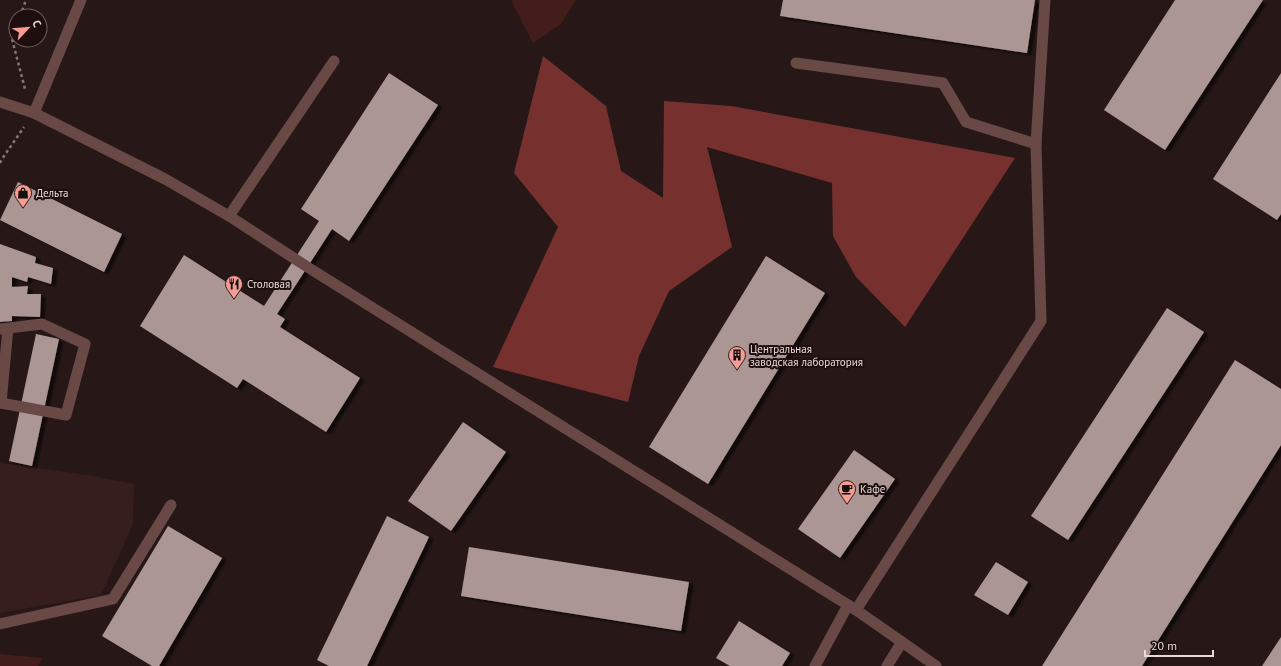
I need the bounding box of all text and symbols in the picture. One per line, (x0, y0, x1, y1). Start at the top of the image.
north arrow (8, 8, 48, 48)
text: С (29, 18, 45, 29)
shop icon: Дельта (13, 183, 33, 208)
place label: Дельта (36, 186, 69, 200)
restaurant icon: Столовая (224, 274, 244, 299)
place label: Столовая (247, 277, 290, 291)
place label: Центральная заводская лаборатория (750, 342, 863, 369)
building icon: Центральная заводская лаборатория (727, 345, 747, 370)
cafe icon: Кафе (837, 479, 857, 504)
place label: Кафе (860, 482, 886, 496)
scale bar (1145, 632, 1213, 658)
text: 20 m (1151, 638, 1177, 653)

